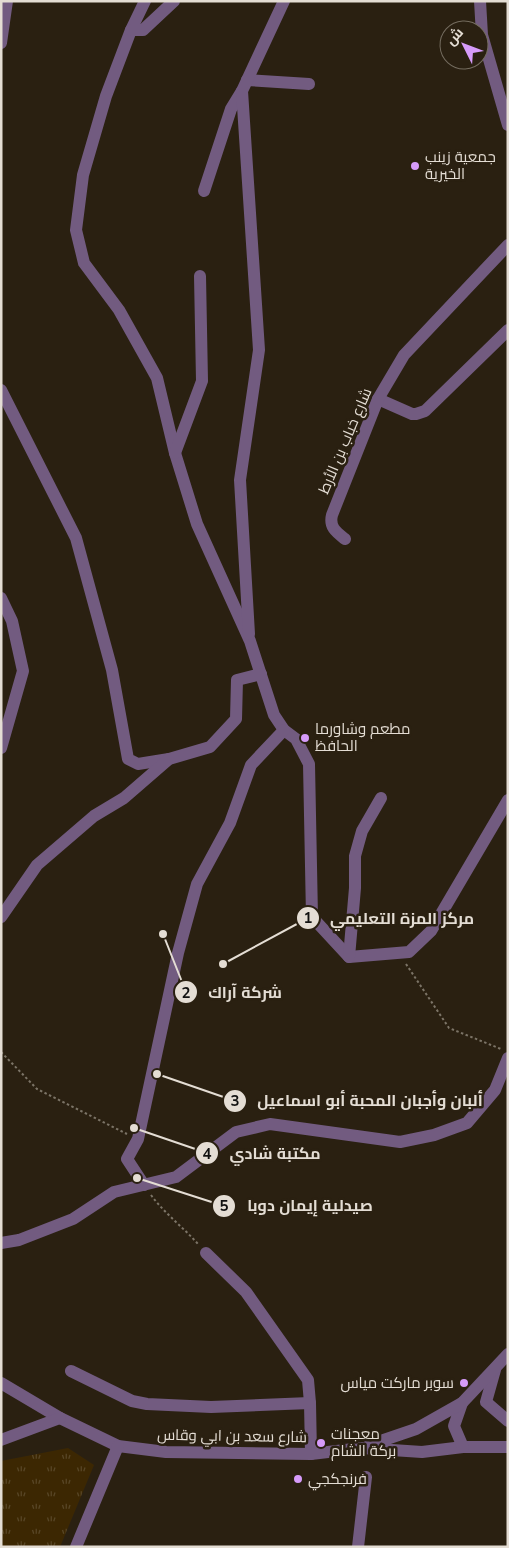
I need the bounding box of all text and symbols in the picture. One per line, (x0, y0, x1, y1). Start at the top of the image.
north arrow (439, 20, 489, 70)
text: ش (442, 24, 468, 50)
place label: جمعية زينب الخيرية (425, 147, 496, 184)
marker: جمعية زينب الخيرية (409, 160, 421, 172)
street label: شارع خباب بن الأرط (314, 385, 377, 497)
place label: مطعم وشاورما الحافظ (315, 719, 410, 756)
marker: مطعم وشاورما الحافظ (299, 732, 311, 744)
callout: مركز المزة التعليمي (295, 903, 485, 934)
text: 1 (303, 908, 313, 928)
text: مركز المزة التعليمي (330, 908, 474, 931)
callout: شركة آراك (174, 977, 292, 1008)
text: شركة آراك (208, 982, 282, 1004)
text: 2 (181, 983, 191, 1003)
callout: ألبان وأجبان المحبة أبو اسماعيل (222, 1085, 493, 1116)
text: ألبان وأجبان المحبة أبو اسماعيل (257, 1090, 483, 1112)
text: 3 (230, 1091, 240, 1111)
callout: مكتبة شادي (194, 1138, 331, 1169)
text: مكتبة شادي (229, 1143, 321, 1166)
text: 4 (202, 1144, 212, 1164)
callout: صيدلية إيمان دوبا (212, 1190, 382, 1221)
text: صيدلية إيمان دوبا (247, 1195, 373, 1217)
text: 5 (219, 1196, 229, 1216)
place label: سوبر ماركت مياس (340, 1373, 454, 1393)
marker: سوبر ماركت مياس (458, 1377, 470, 1389)
place label: معجنات بركة الشام (331, 1424, 396, 1461)
street label: شارع سعد بن ابي وقاس (157, 1425, 307, 1449)
marker: معجنات بركة الشام (315, 1437, 327, 1449)
place label: فرنجكجي (308, 1469, 367, 1491)
marker: فرنجكجي (292, 1473, 304, 1485)

